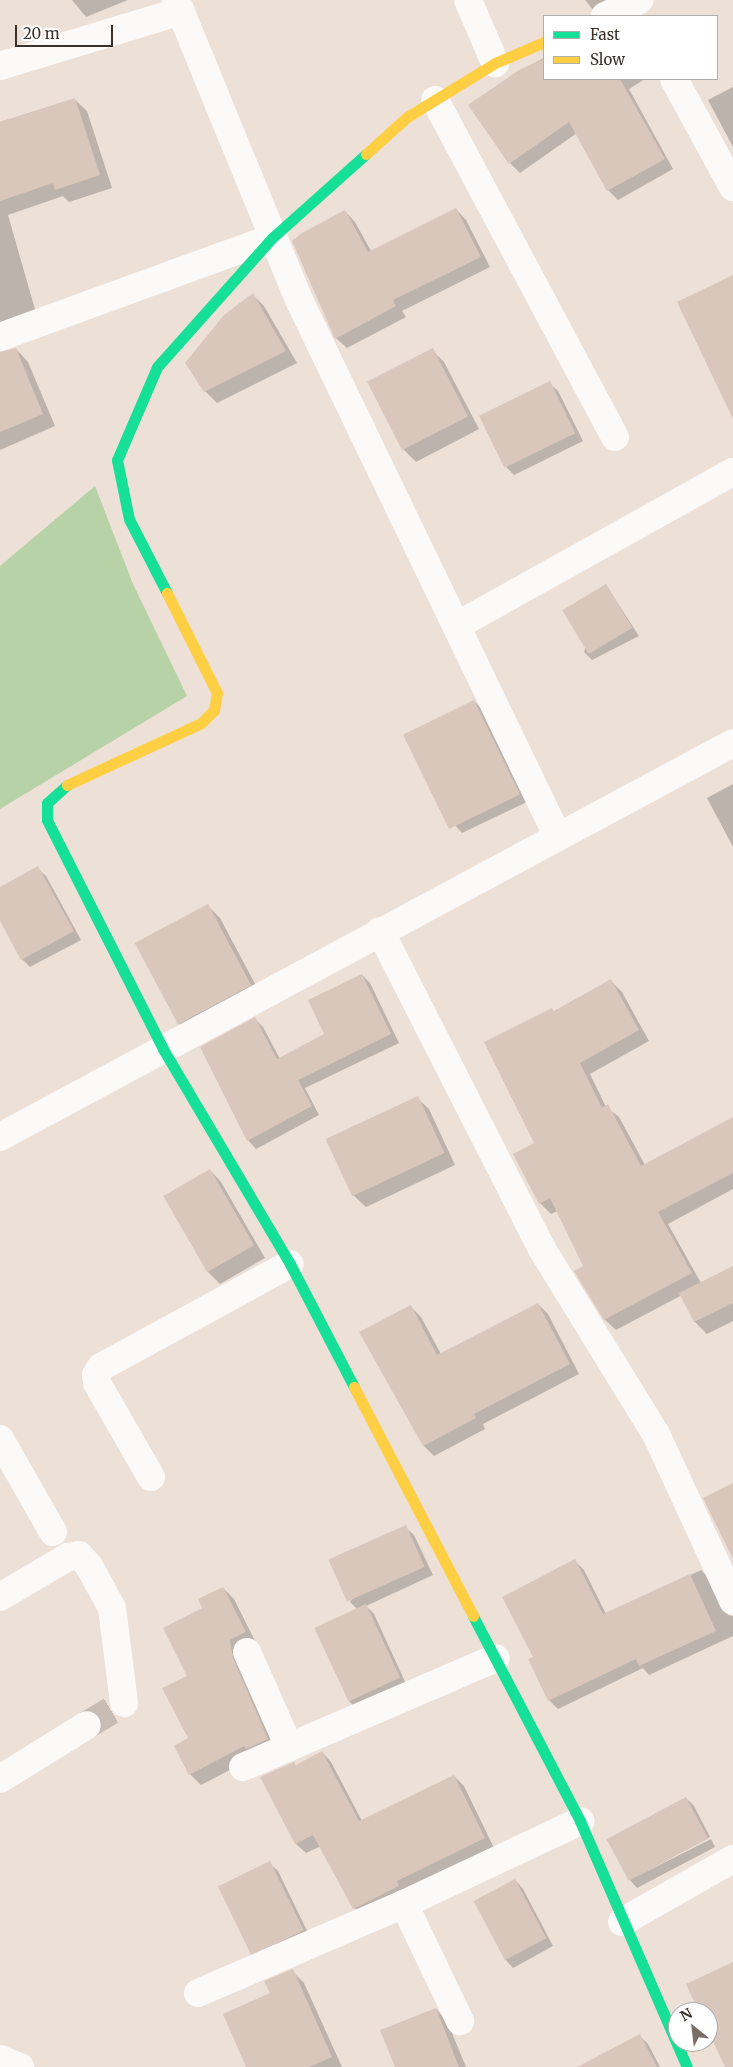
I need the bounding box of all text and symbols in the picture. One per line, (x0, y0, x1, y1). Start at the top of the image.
scale bar (18, 15, 115, 47)
legend (543, 15, 718, 80)
text: 20 m (23, 24, 60, 43)
text: Fast (590, 25, 620, 44)
text: Slow (590, 50, 625, 69)
north arrow (668, 2002, 718, 2052)
text: N (677, 2004, 695, 2025)

